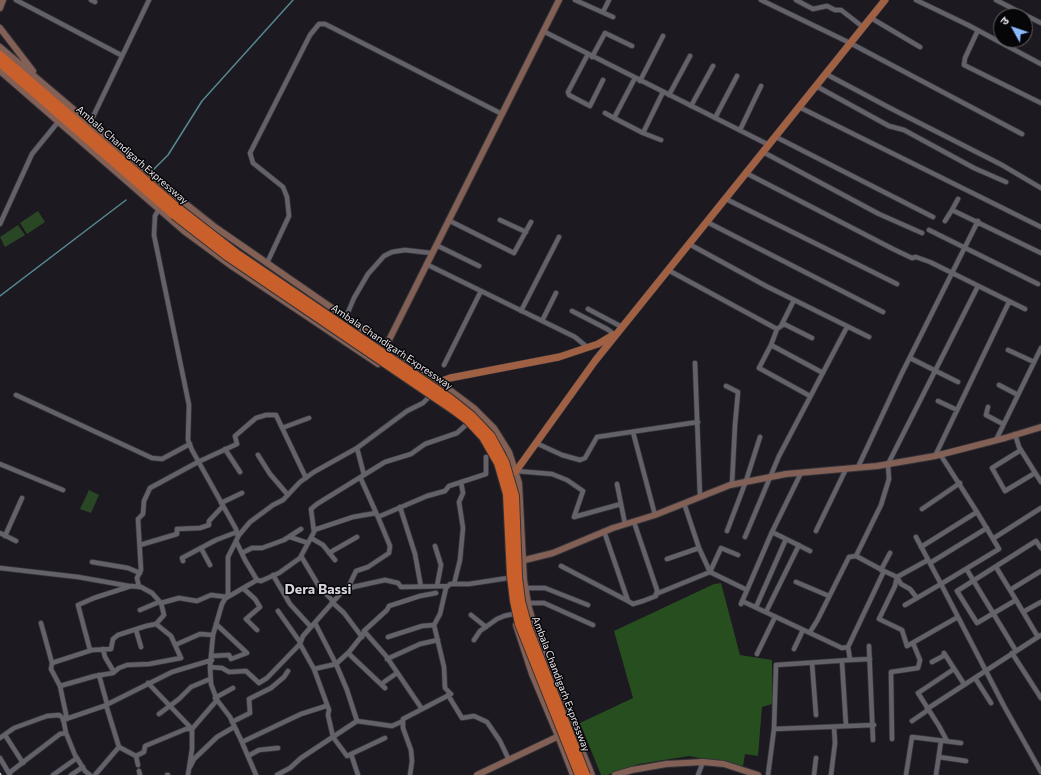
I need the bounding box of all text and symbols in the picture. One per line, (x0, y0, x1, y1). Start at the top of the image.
north arrow (993, 8, 1033, 48)
text: उ (997, 14, 1011, 27)
street label: Ambala Chandigarh Expressway (74, 103, 190, 207)
street label: Ambala Chandigarh Expressway (329, 302, 455, 392)
district label: Dera Bassi (285, 581, 351, 597)
street label: Ambala Chandigarh Expressway (530, 615, 592, 753)

